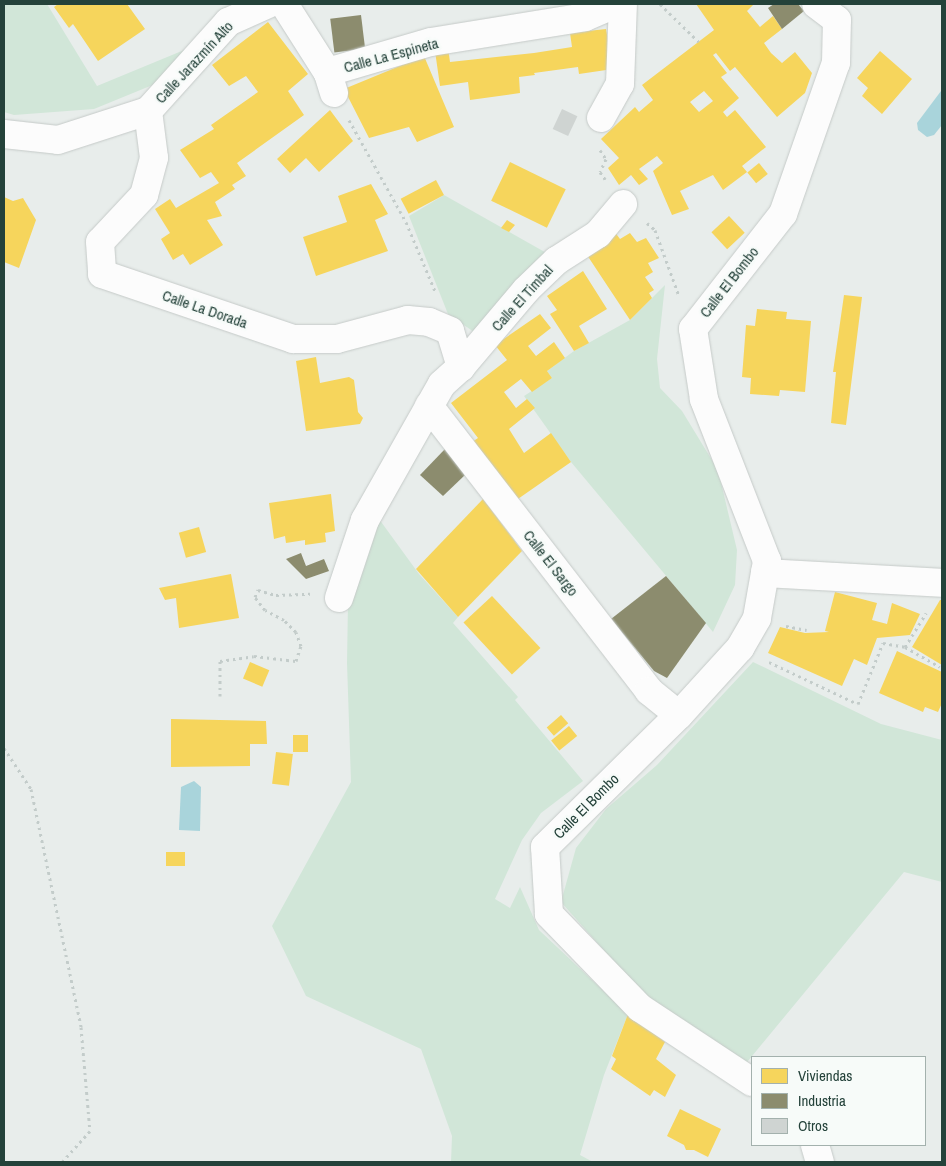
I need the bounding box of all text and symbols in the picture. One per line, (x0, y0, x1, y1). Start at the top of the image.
street label: Calle Jarazmín Alto (151, 17, 237, 107)
street label: Calle La Espineta (342, 34, 440, 76)
street label: Calle El Bombo (696, 243, 762, 321)
street label: Calle El Timbal (488, 261, 556, 335)
street label: Calle La Dorada (160, 286, 250, 332)
street label: Calle El Sargo (520, 526, 582, 600)
street label: Calle El Bombo (550, 770, 622, 842)
legend (751, 1056, 926, 1146)
text: Viviendas (798, 1065, 853, 1086)
text: Industria (798, 1090, 846, 1111)
text: Otros (798, 1115, 828, 1136)

